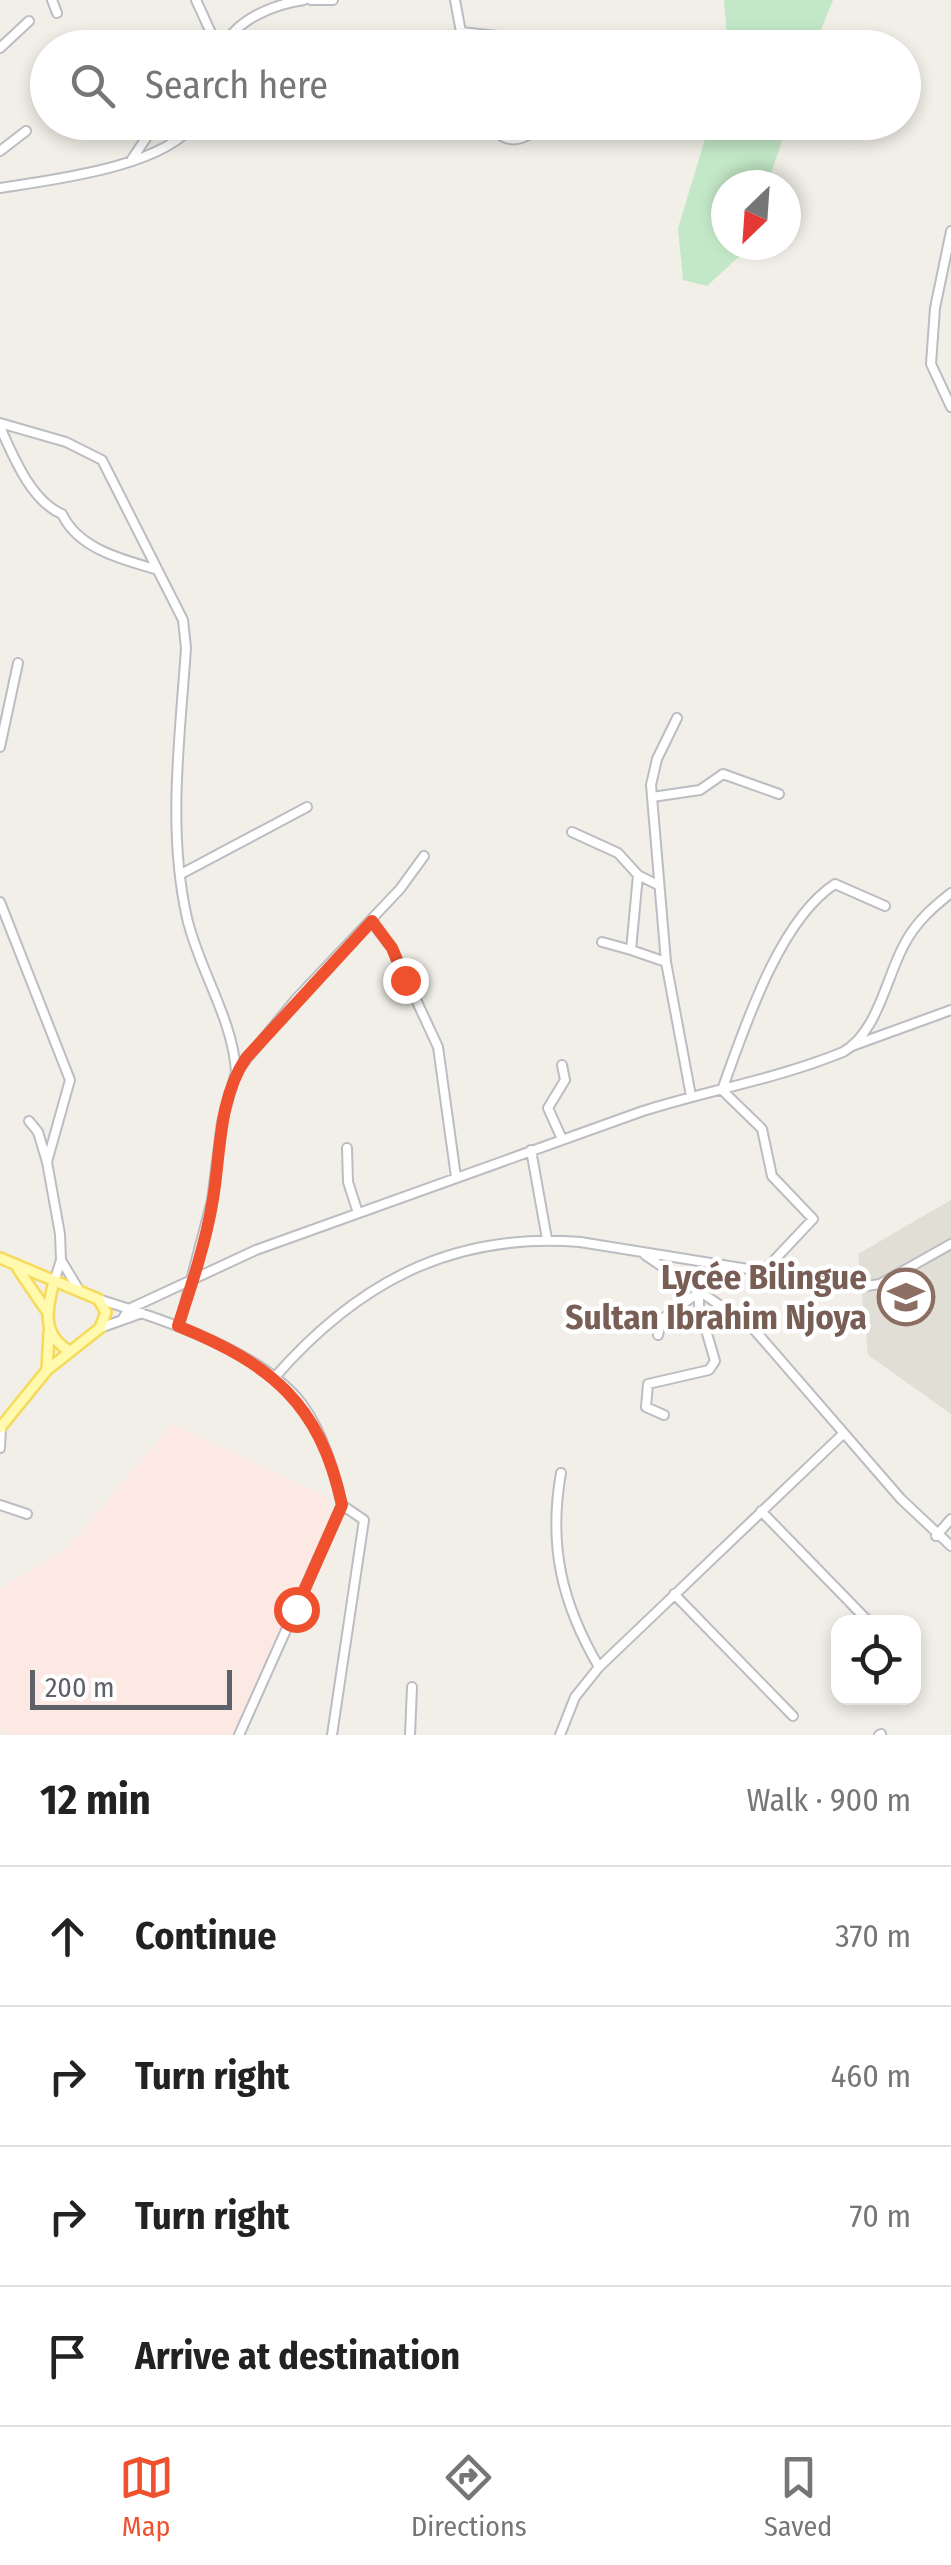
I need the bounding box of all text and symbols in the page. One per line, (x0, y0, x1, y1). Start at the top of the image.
search box (30, 30, 921, 140)
icon: search (65, 58, 120, 113)
text: Search here (145, 62, 328, 108)
north arrow (711, 170, 801, 260)
route end (383, 958, 429, 1004)
place label: Lycée Bilingue Sultan Ibrahim Njoya (565, 1256, 867, 1338)
school or university icon: Lycée Bilingue Sultan Ibrahim Njoya (876, 1267, 936, 1327)
route start (274, 1587, 320, 1633)
map controls (831, 1615, 921, 1705)
button: locate (831, 1615, 921, 1705)
scale bar (30, 1665, 232, 1710)
text: 200 m (45, 1671, 115, 1704)
text: 12 min (40, 1775, 151, 1825)
text: Walk · 900 m (746, 1781, 911, 1819)
icon: ahead (40, 1909, 95, 1964)
text: Continue (135, 1913, 276, 1959)
text: 370 m (835, 1917, 911, 1955)
icon: right (40, 2049, 95, 2104)
text: Turn right (135, 2053, 289, 2099)
text: 460 m (831, 2057, 911, 2095)
icon: right (40, 2189, 95, 2244)
text: Turn right (135, 2193, 289, 2239)
text: 70 m (850, 2197, 911, 2235)
icon: arrive (40, 2329, 95, 2384)
text: Arrive at destination (135, 2333, 460, 2379)
tab: Map (119, 2450, 174, 2543)
tab: Directions (411, 2450, 527, 2543)
tab: Saved (764, 2450, 832, 2543)

